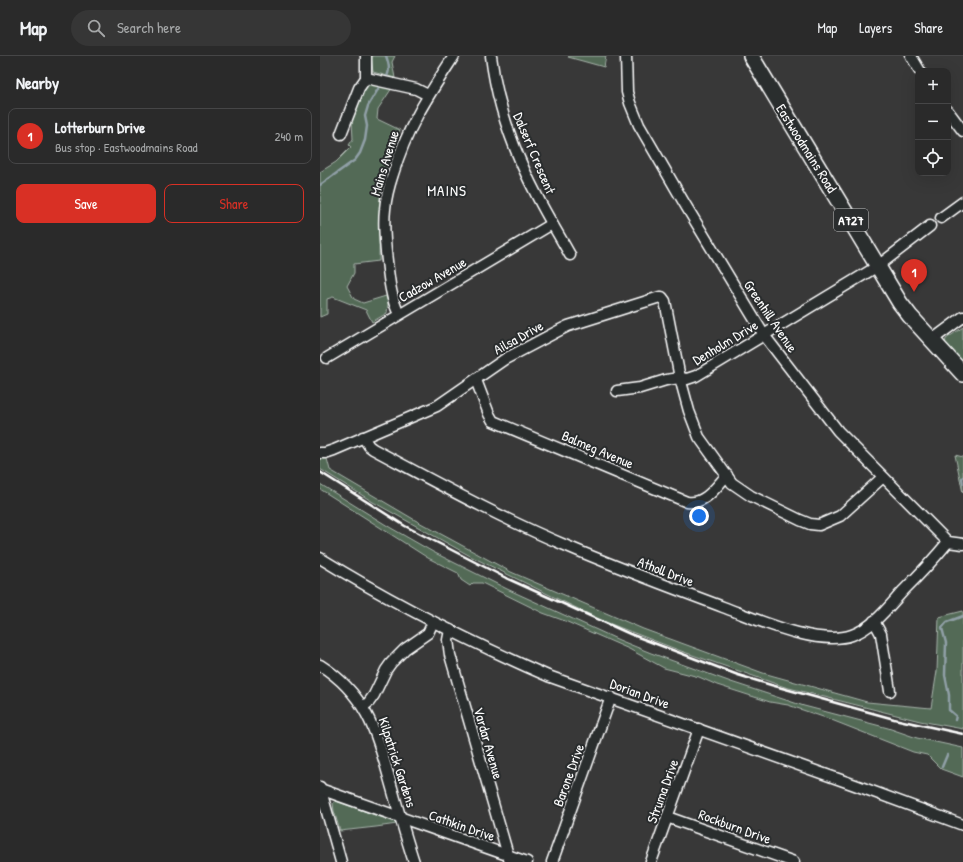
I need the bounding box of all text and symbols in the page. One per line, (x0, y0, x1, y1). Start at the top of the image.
search box (71, 10, 351, 46)
text: Map (20, 15, 47, 41)
icon: search (85, 17, 107, 39)
text: Search here (117, 17, 181, 38)
text: Map (817, 18, 837, 37)
text: Layers (859, 18, 892, 37)
text: Share (914, 18, 943, 37)
map controls (915, 68, 951, 176)
button: + (915, 68, 951, 104)
text: Nearby (16, 71, 59, 94)
street label: Eastwoodmains Road (772, 100, 842, 196)
button: − (915, 104, 951, 140)
street label: Dalserf Crescent (509, 109, 561, 197)
text: Lotterburn Drive (55, 117, 145, 138)
text: 1 (28, 127, 32, 145)
text: 240 m (274, 127, 303, 145)
street label: Mains Avenue (365, 128, 403, 198)
text: Bus stop · Eastwoodmains Road (55, 138, 198, 156)
button: locate (915, 140, 951, 176)
district label: MAINS (427, 180, 467, 201)
button: Save (16, 184, 156, 223)
button: Share (164, 184, 304, 223)
road number: A727 (834, 209, 868, 231)
street label: Cadzow Avenue (395, 252, 470, 306)
pin: 1 (901, 259, 927, 292)
street label: Greenhill Avenue (740, 276, 802, 356)
street label: Ailsa Drive (490, 315, 547, 358)
street label: Denholm Drive (689, 315, 761, 369)
street label: Balmeg Avenue (559, 425, 637, 474)
your location (689, 506, 709, 526)
street label: Atholl Drive (635, 552, 697, 591)
street label: Dorian Drive (608, 673, 673, 713)
street label: Vardar Avenue (470, 705, 508, 782)
street label: Kilpatrick Gardens (374, 714, 422, 810)
street label: Barone Drive (548, 741, 588, 809)
street label: Struma Drive (642, 756, 682, 826)
street label: Rockburn Drive (696, 804, 774, 848)
street label: Cathkin Drive (426, 805, 498, 845)

